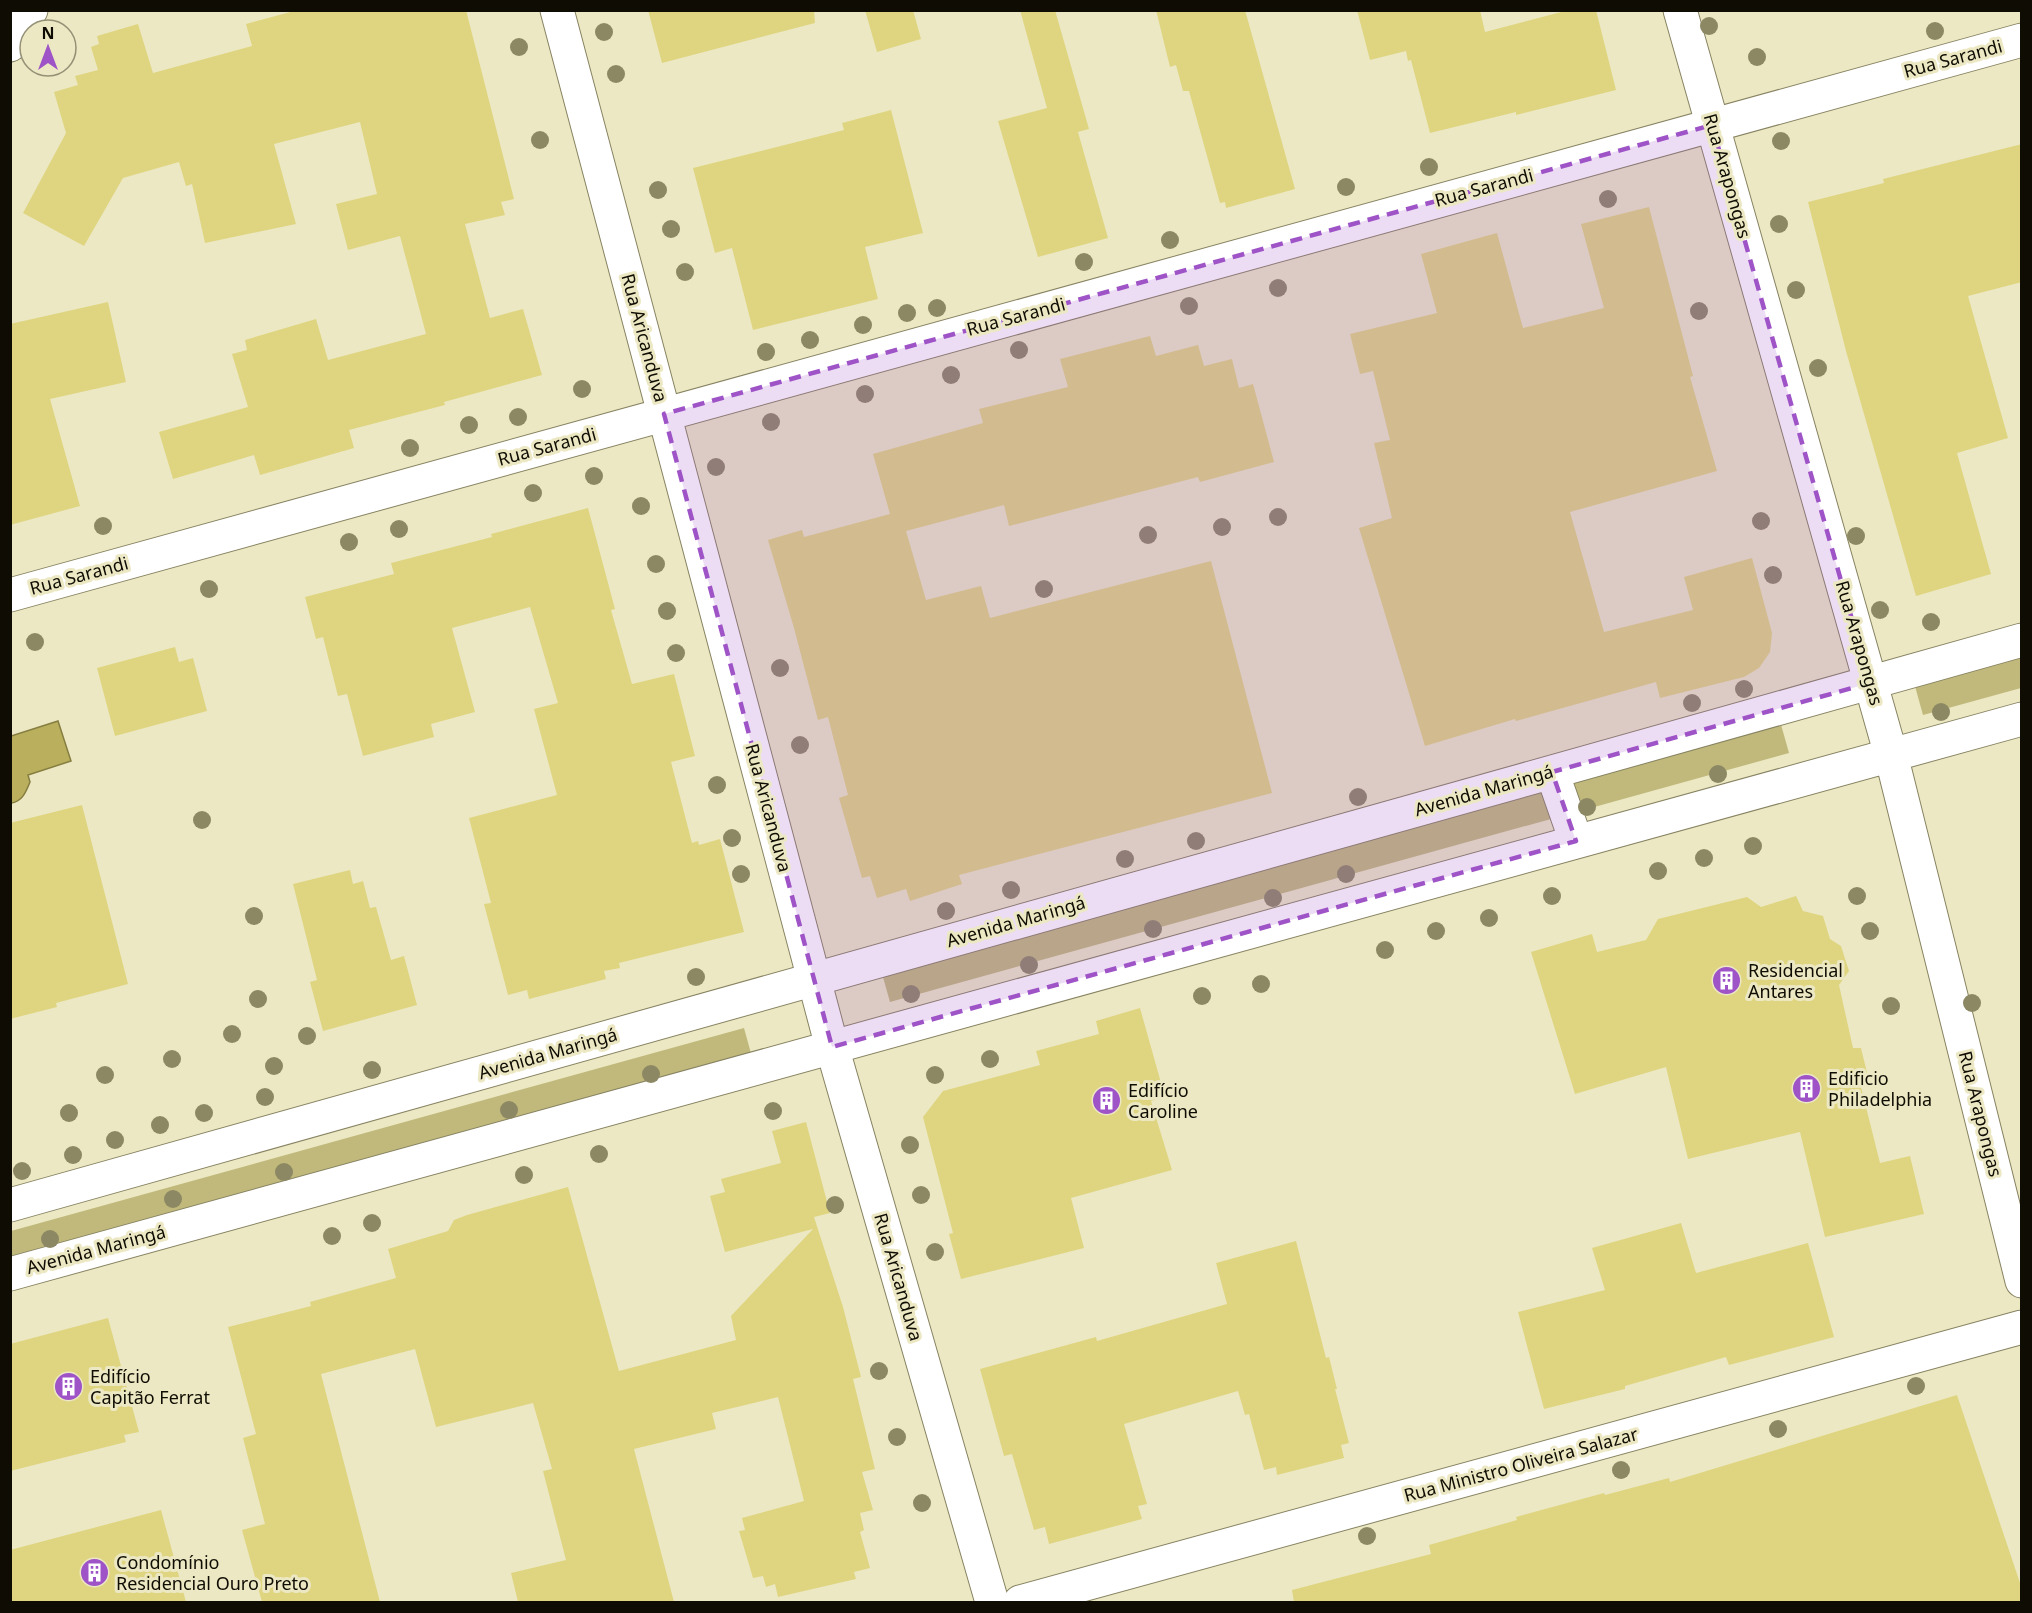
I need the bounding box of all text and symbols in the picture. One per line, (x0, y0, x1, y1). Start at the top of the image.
north arrow (18, 18, 78, 78)
text: N (41, 22, 55, 44)
street label: Rua Sarandi (1901, 33, 2005, 83)
street label: Rua Arapongas (1699, 111, 1757, 241)
street label: Rua Sarandi (1432, 162, 1536, 212)
street label: Rua Aricanduva (616, 271, 674, 405)
street label: Rua Sarandi (964, 291, 1068, 341)
street label: Rua Sarandi (495, 421, 599, 471)
street label: Rua Sarandi (27, 550, 131, 600)
street label: Rua Arapongas (1831, 578, 1889, 708)
street label: Rua Aricanduva (740, 741, 798, 875)
street label: Avenida Maringá (1412, 759, 1556, 821)
street label: Avenida Maringá (944, 890, 1088, 952)
place label: Residencial Antares (1748, 958, 1843, 1003)
building icon: Residencial Antares (1711, 965, 1743, 997)
street label: Avenida Maringá (476, 1022, 620, 1084)
street label: Rua Arapongas (1954, 1048, 2008, 1179)
place label: Edificio Philadelphia (1828, 1066, 1932, 1111)
building icon: Edificio Philadelphia (1791, 1073, 1823, 1105)
place label: Edifício Caroline (1128, 1078, 1198, 1123)
building icon: Edifício Caroline (1091, 1085, 1123, 1117)
street label: Rua Aricanduva (869, 1210, 929, 1343)
street label: Avenida Maringá (23, 1219, 168, 1279)
place label: Edifício Capitão Ferrat (90, 1364, 210, 1409)
building icon: Edifício Capitão Ferrat (53, 1371, 85, 1403)
street label: Rua Ministro Oliveira Salazar (1401, 1421, 1641, 1507)
place label: Condomínio Residencial Ouro Preto (116, 1550, 309, 1595)
building icon: Condomínio Residencial Ouro Preto (79, 1557, 111, 1589)

